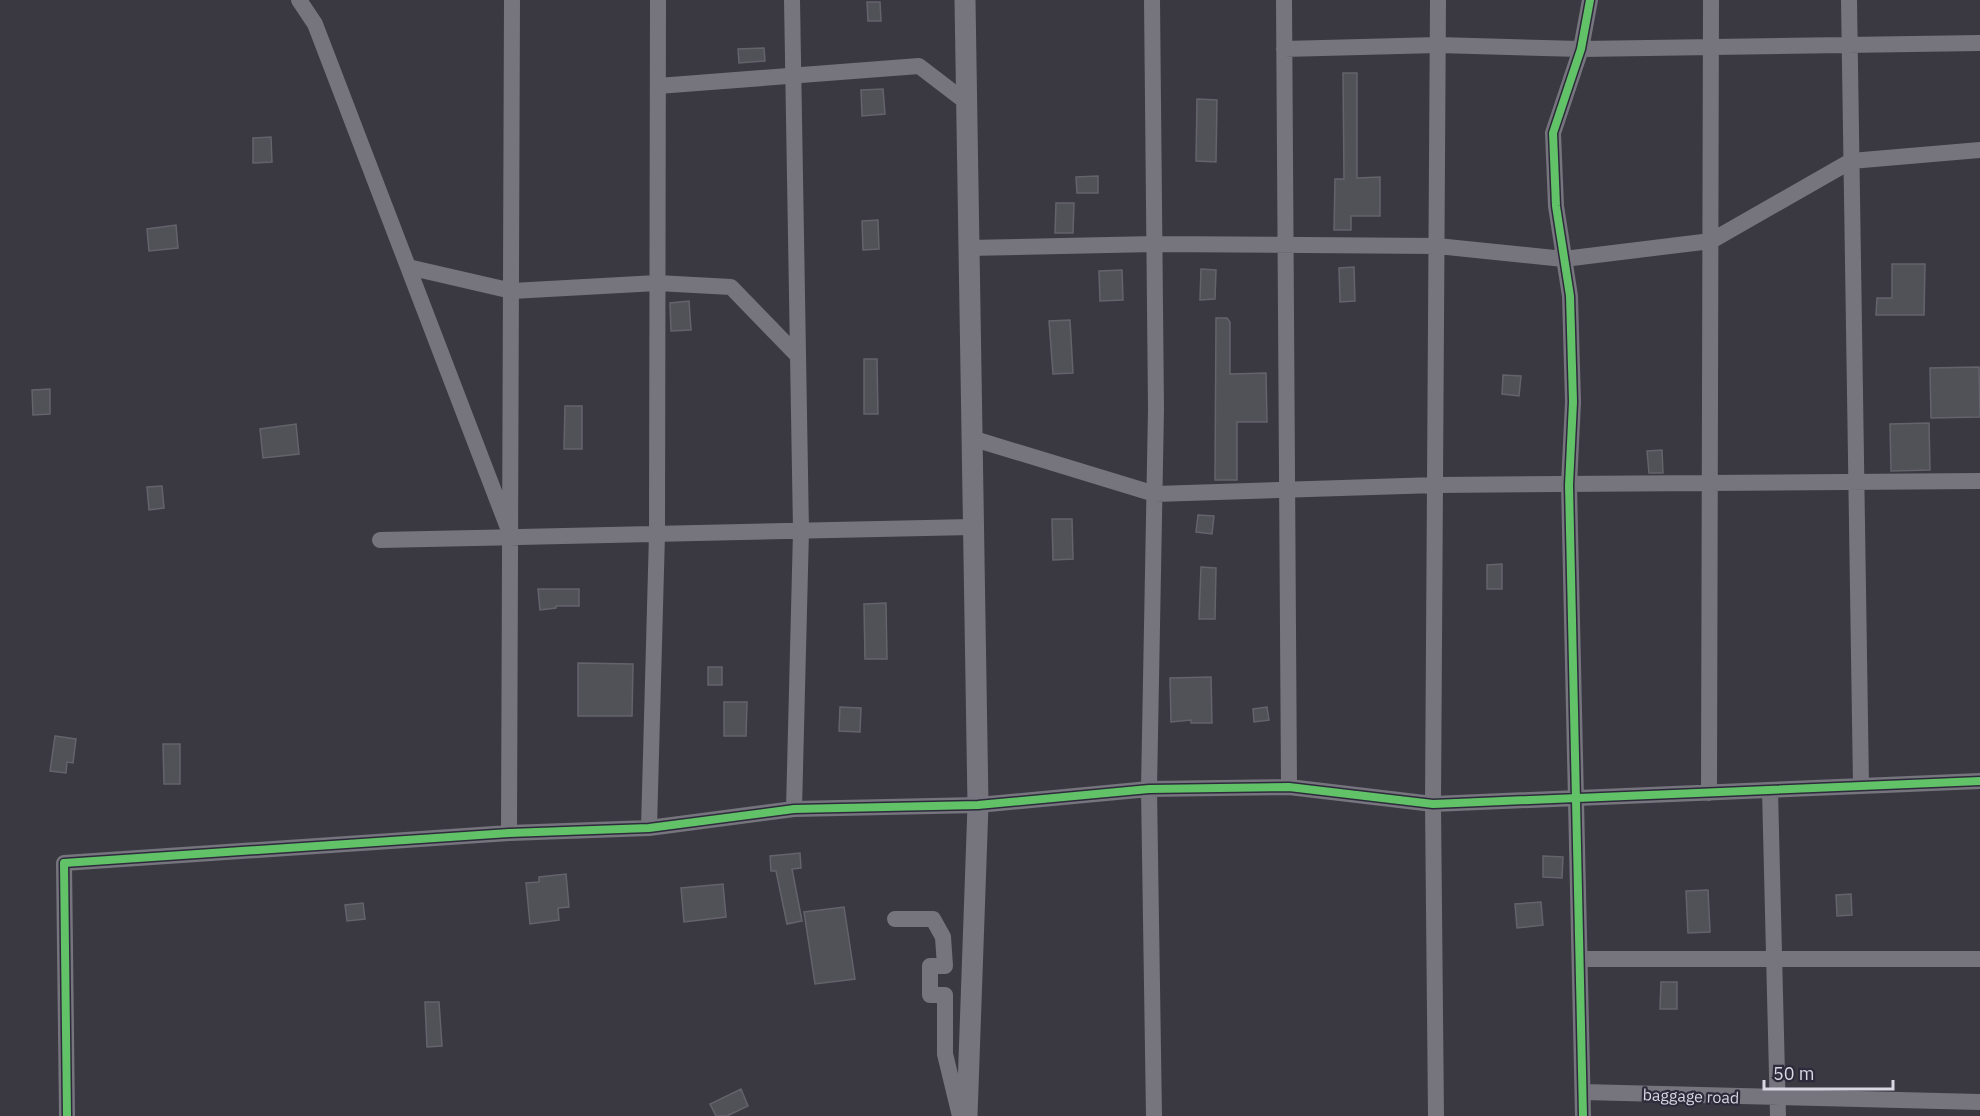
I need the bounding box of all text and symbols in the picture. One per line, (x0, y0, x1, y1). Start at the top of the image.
scale bar (1764, 1053, 1893, 1091)
text: 50 m (1773, 1062, 1815, 1085)
street label: baggage road (1642, 1084, 1740, 1108)

